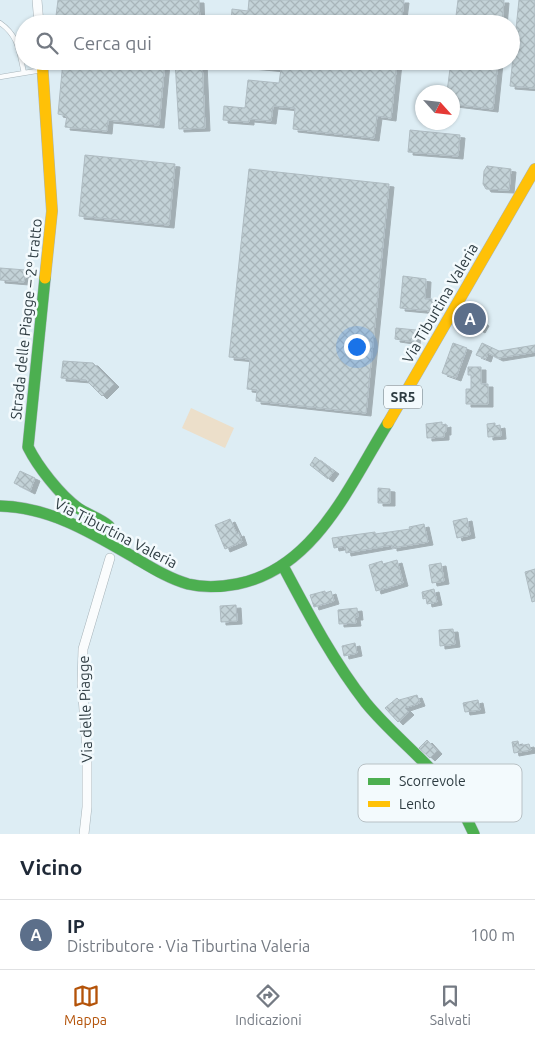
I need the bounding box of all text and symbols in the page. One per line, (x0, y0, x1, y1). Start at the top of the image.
search box (15, 15, 520, 70)
icon: search (33, 29, 61, 57)
text: Cerca qui (73, 32, 152, 54)
north arrow (415, 85, 460, 130)
street label: Strada delle Piagge – 2º tratto (7, 218, 45, 420)
street label: Via Tiburtina Valeria (399, 240, 481, 366)
pin: A (454, 300, 486, 338)
your location (344, 334, 370, 360)
road number: SR5 (384, 386, 422, 408)
street label: Via Tiburtina Valeria (52, 495, 180, 571)
street label: Via delle Piagge (75, 655, 95, 763)
legend (358, 764, 522, 822)
text: Scorrevole (399, 773, 466, 789)
text: Lento (399, 796, 436, 812)
text: Vicino (20, 855, 82, 879)
text: IP (67, 915, 85, 937)
text: A (30, 926, 42, 944)
text: 100 m (470, 926, 515, 944)
text: Distributore · Via Tiburtina Valeria (67, 937, 310, 955)
tab: Mappa (64, 982, 107, 1028)
tab: Indicazioni (235, 982, 302, 1028)
tab: Salvati (430, 982, 471, 1028)

